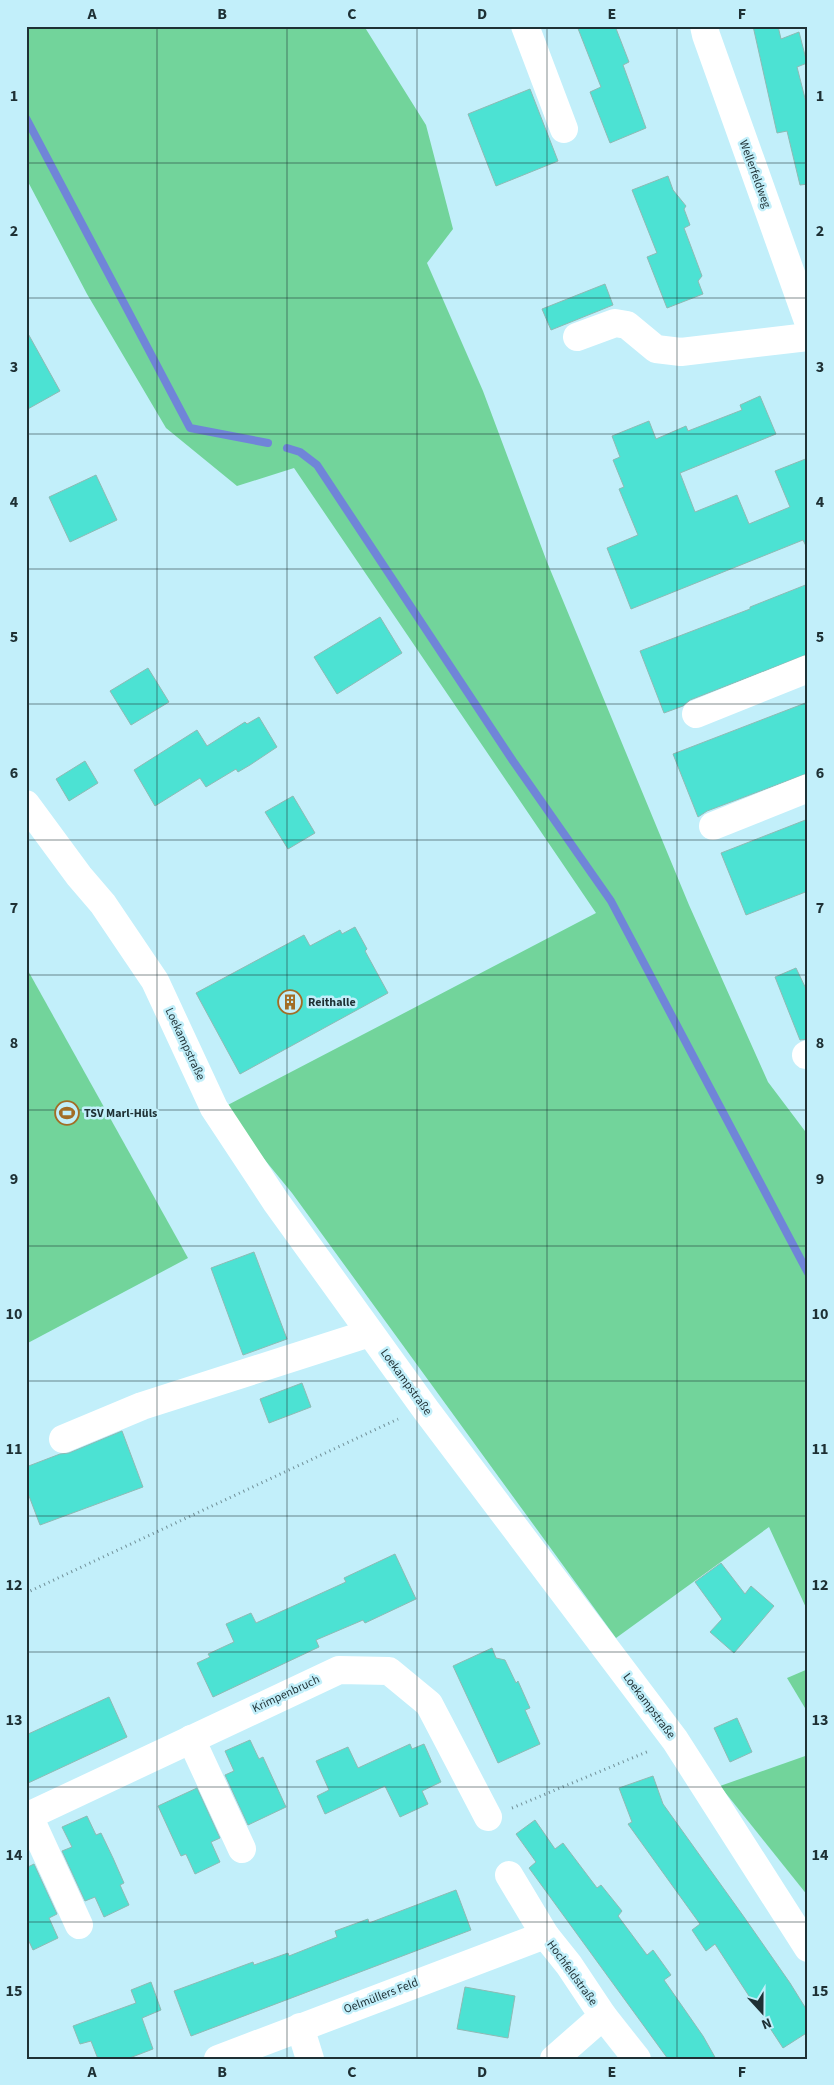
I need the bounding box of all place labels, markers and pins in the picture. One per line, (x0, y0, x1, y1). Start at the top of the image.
building icon: Reithalle (277, 989, 303, 1015)
place label: Reithalle (308, 994, 356, 1011)
sports icon: TSV Marl-Hüls (54, 1100, 80, 1126)
place label: TSV Marl-Hüls (84, 1105, 157, 1122)

